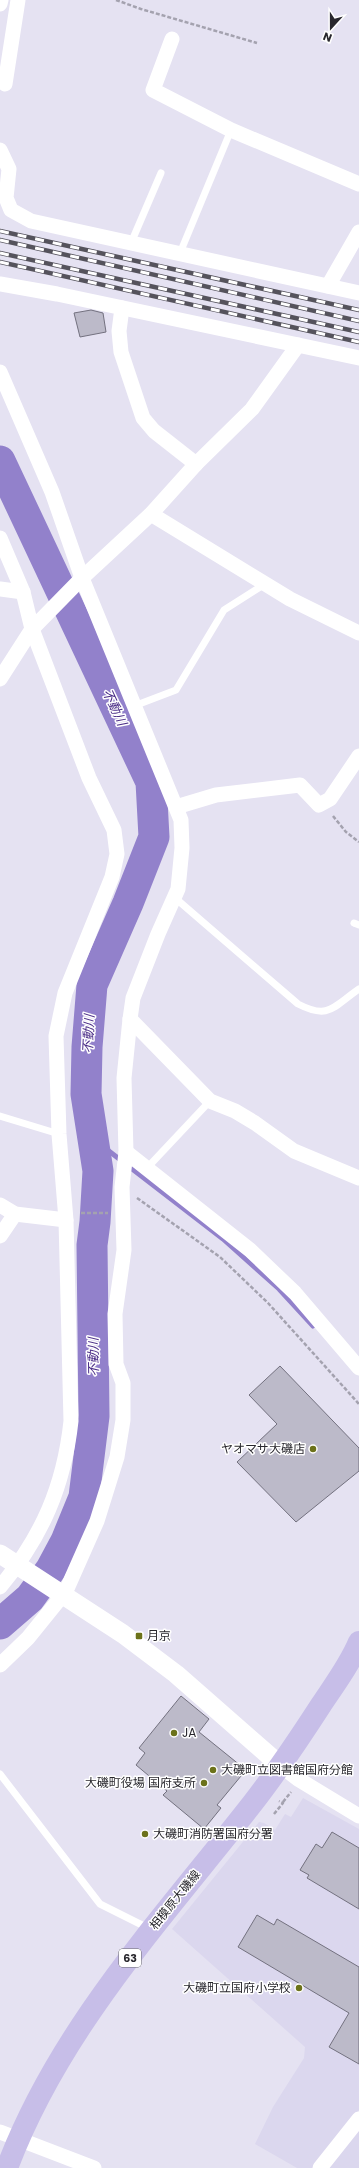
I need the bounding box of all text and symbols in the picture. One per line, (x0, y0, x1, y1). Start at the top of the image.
north arrow (311, 8, 351, 48)
text: N (321, 28, 334, 46)
water label: 不動川 (98, 686, 132, 731)
water label: 不動川 (78, 1012, 99, 1054)
water label: 不動川 (84, 1335, 103, 1377)
place label: ヤオマサ大磯店 (221, 1440, 305, 1457)
marker: ヤオマサ大磯店 (308, 1444, 318, 1454)
place label: 月京 (147, 1627, 171, 1644)
marker: 月京 (134, 1631, 144, 1641)
place label: JA (182, 1724, 196, 1741)
marker: JA (169, 1728, 179, 1738)
place label: 大磯町立図書館国府分館 (221, 1761, 353, 1778)
marker: 大磯町立図書館国府分館 (208, 1765, 218, 1775)
place label: 大磯町役場 国府支所 (85, 1774, 196, 1791)
marker: 大磯町役場 国府支所 (199, 1778, 209, 1788)
place label: 大磯町消防署国府分署 (153, 1825, 273, 1842)
marker: 大磯町消防署国府分署 (140, 1829, 150, 1839)
street label: 相模原大磯線 (145, 1866, 204, 1933)
road number: 63 (119, 1949, 141, 1967)
place label: 大磯町立国府小学校 (183, 1979, 291, 1996)
marker: 大磯町立国府小学校 (294, 1983, 304, 1993)

